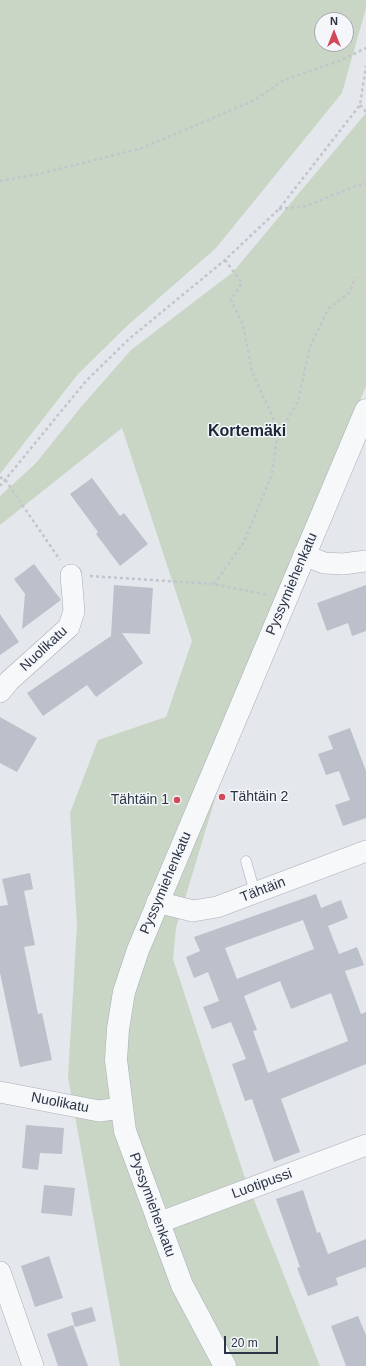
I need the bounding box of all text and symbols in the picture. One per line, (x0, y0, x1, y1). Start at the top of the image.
north arrow (314, 12, 354, 52)
text: N (330, 15, 338, 27)
district label: Kortemäki (208, 422, 286, 442)
street label: Pyssymiehenkatu (263, 530, 321, 638)
street label: Nuolikatu (17, 623, 71, 675)
place label: Tähtäin 2 (230, 789, 288, 805)
place label: Tähtäin 1 (111, 792, 169, 808)
marker: Tähtäin 2 (217, 792, 227, 802)
marker: Tähtäin 1 (172, 795, 182, 805)
street label: Pyssymiehenkatu (137, 829, 195, 937)
street label: Tähtäin (238, 874, 288, 906)
street label: Nuolikatu (30, 1089, 90, 1117)
street label: Pyssymiehenkatu (125, 1151, 179, 1259)
street label: Luotipussi (230, 1165, 294, 1203)
scale bar (226, 1328, 280, 1354)
text: 20 m (231, 1336, 258, 1350)

